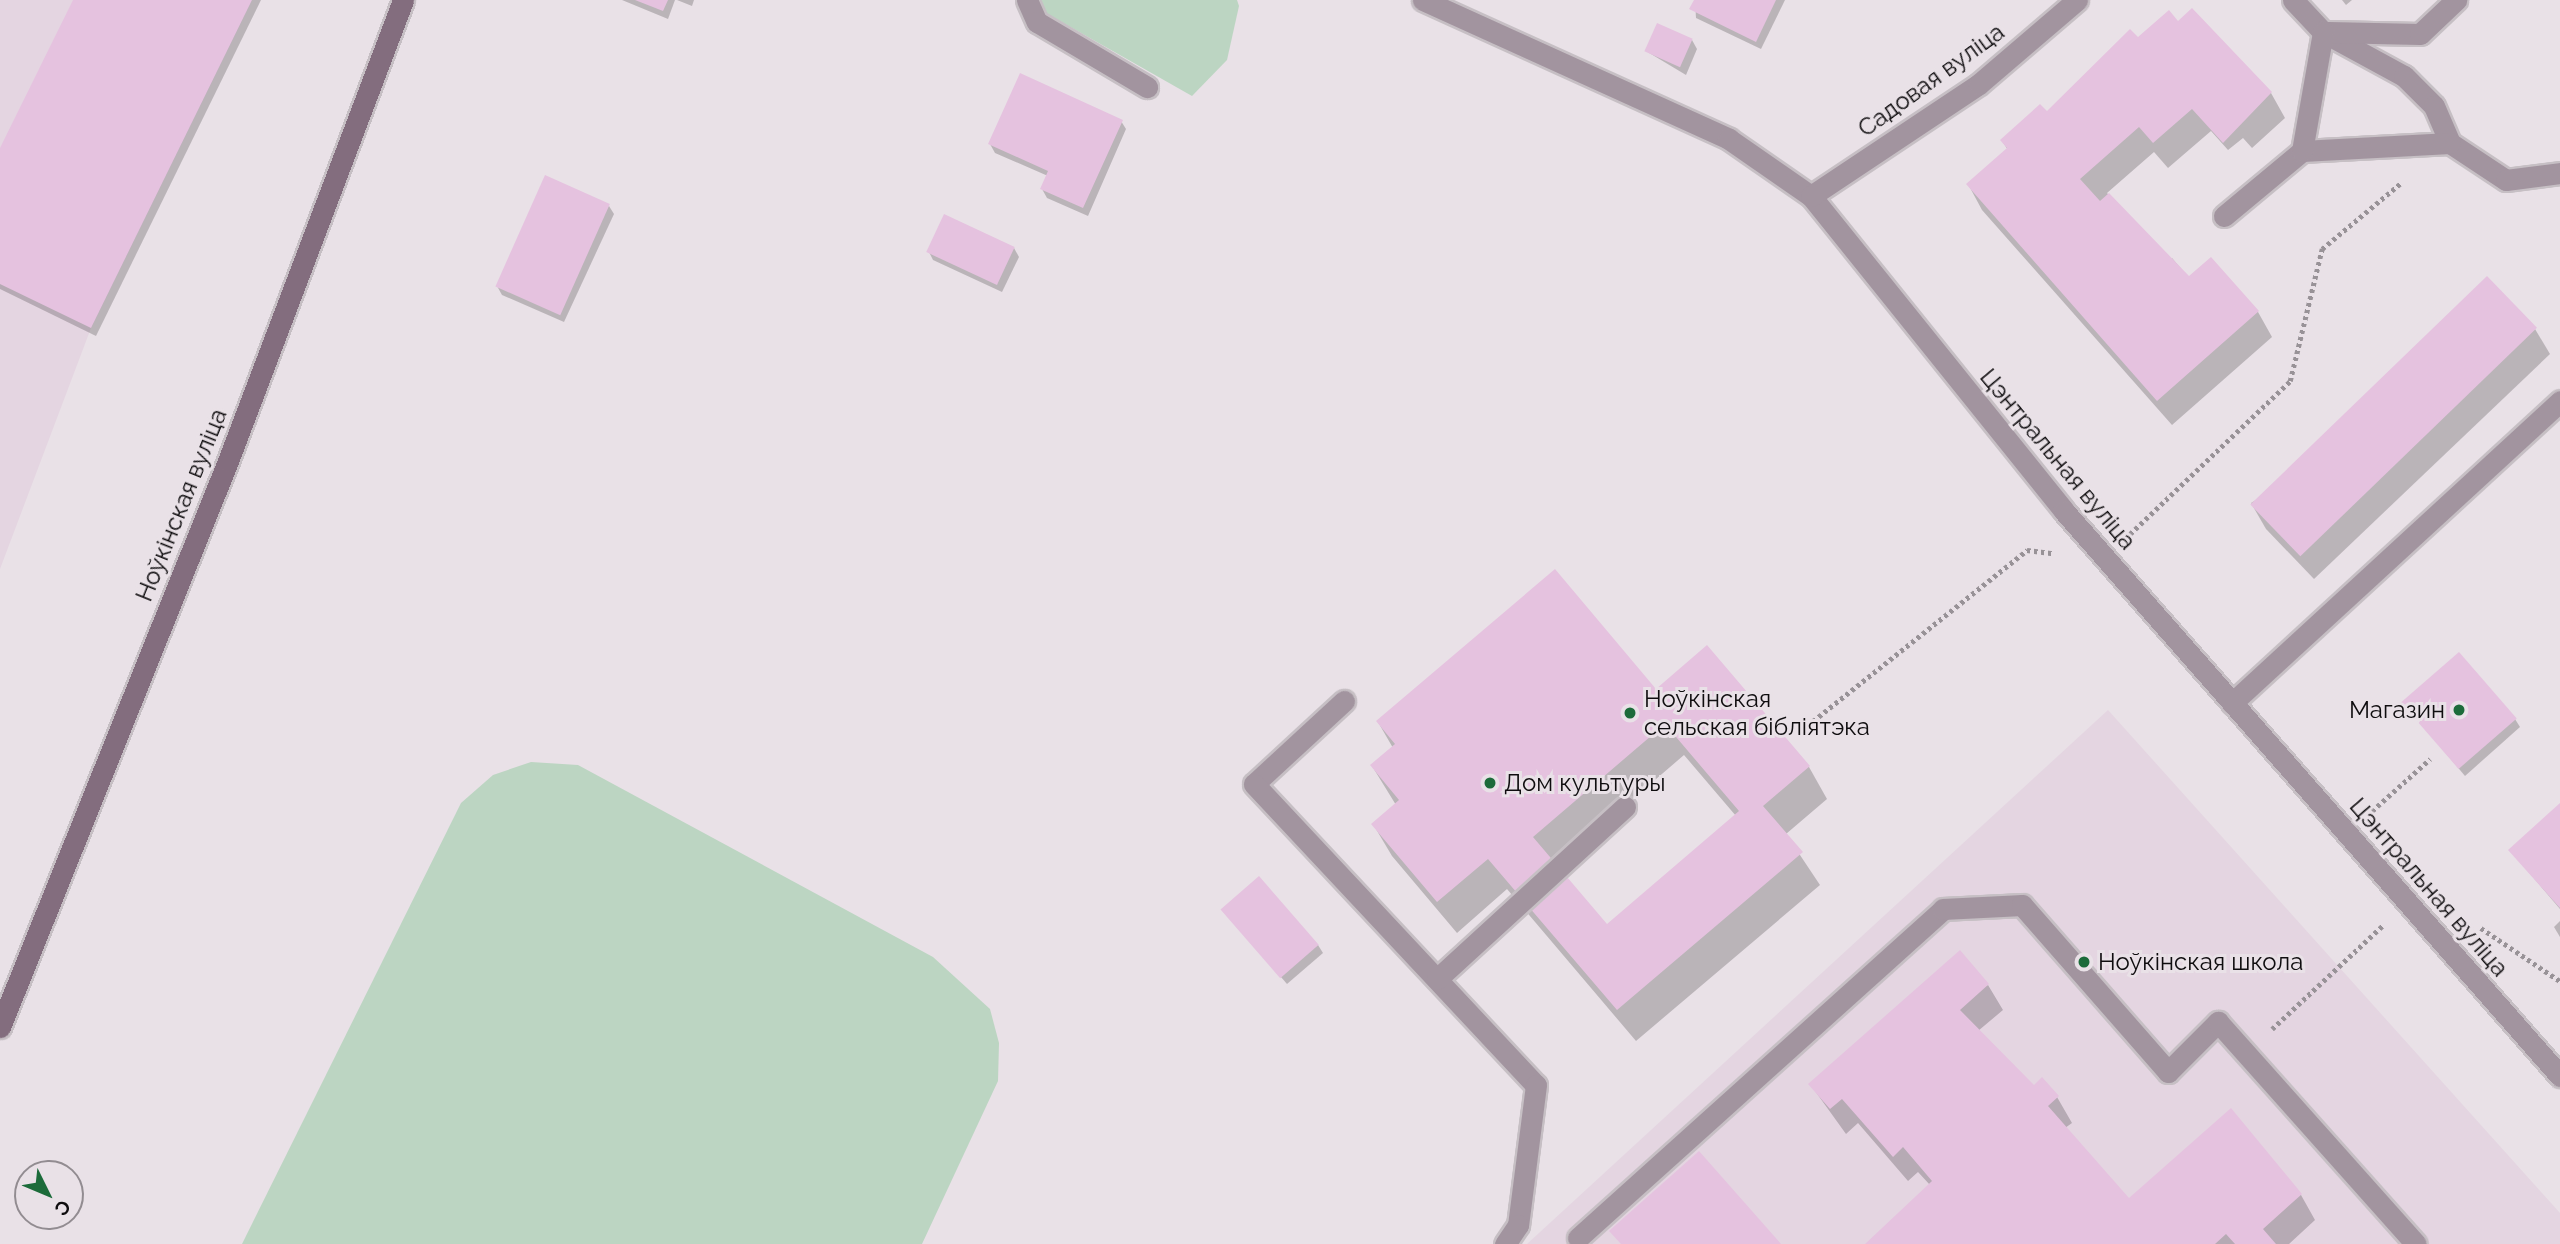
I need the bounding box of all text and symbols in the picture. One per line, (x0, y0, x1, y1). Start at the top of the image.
street label: Садовая вуліца (1852, 17, 2010, 143)
street label: Цэнтральная вуліца (1974, 363, 2142, 555)
street label: Ноўкінская вуліца (129, 405, 233, 605)
place label: Ноўкінская сельская бібліятэка (1644, 685, 1870, 741)
place label: Магазин (2349, 696, 2445, 724)
marker: Магазин (2451, 702, 2467, 718)
marker: Ноўкінская сельская бібліятэка (1622, 705, 1638, 721)
place label: Дом культуры (1504, 769, 1666, 797)
marker: Дом культуры (1482, 775, 1498, 791)
street label: Цэнтральная вуліца (2344, 792, 2514, 982)
place label: Ноўкінская школа (2098, 948, 2303, 976)
marker: Ноўкінская школа (2076, 954, 2092, 970)
north arrow (14, 1160, 84, 1230)
text: С (50, 1196, 75, 1220)

